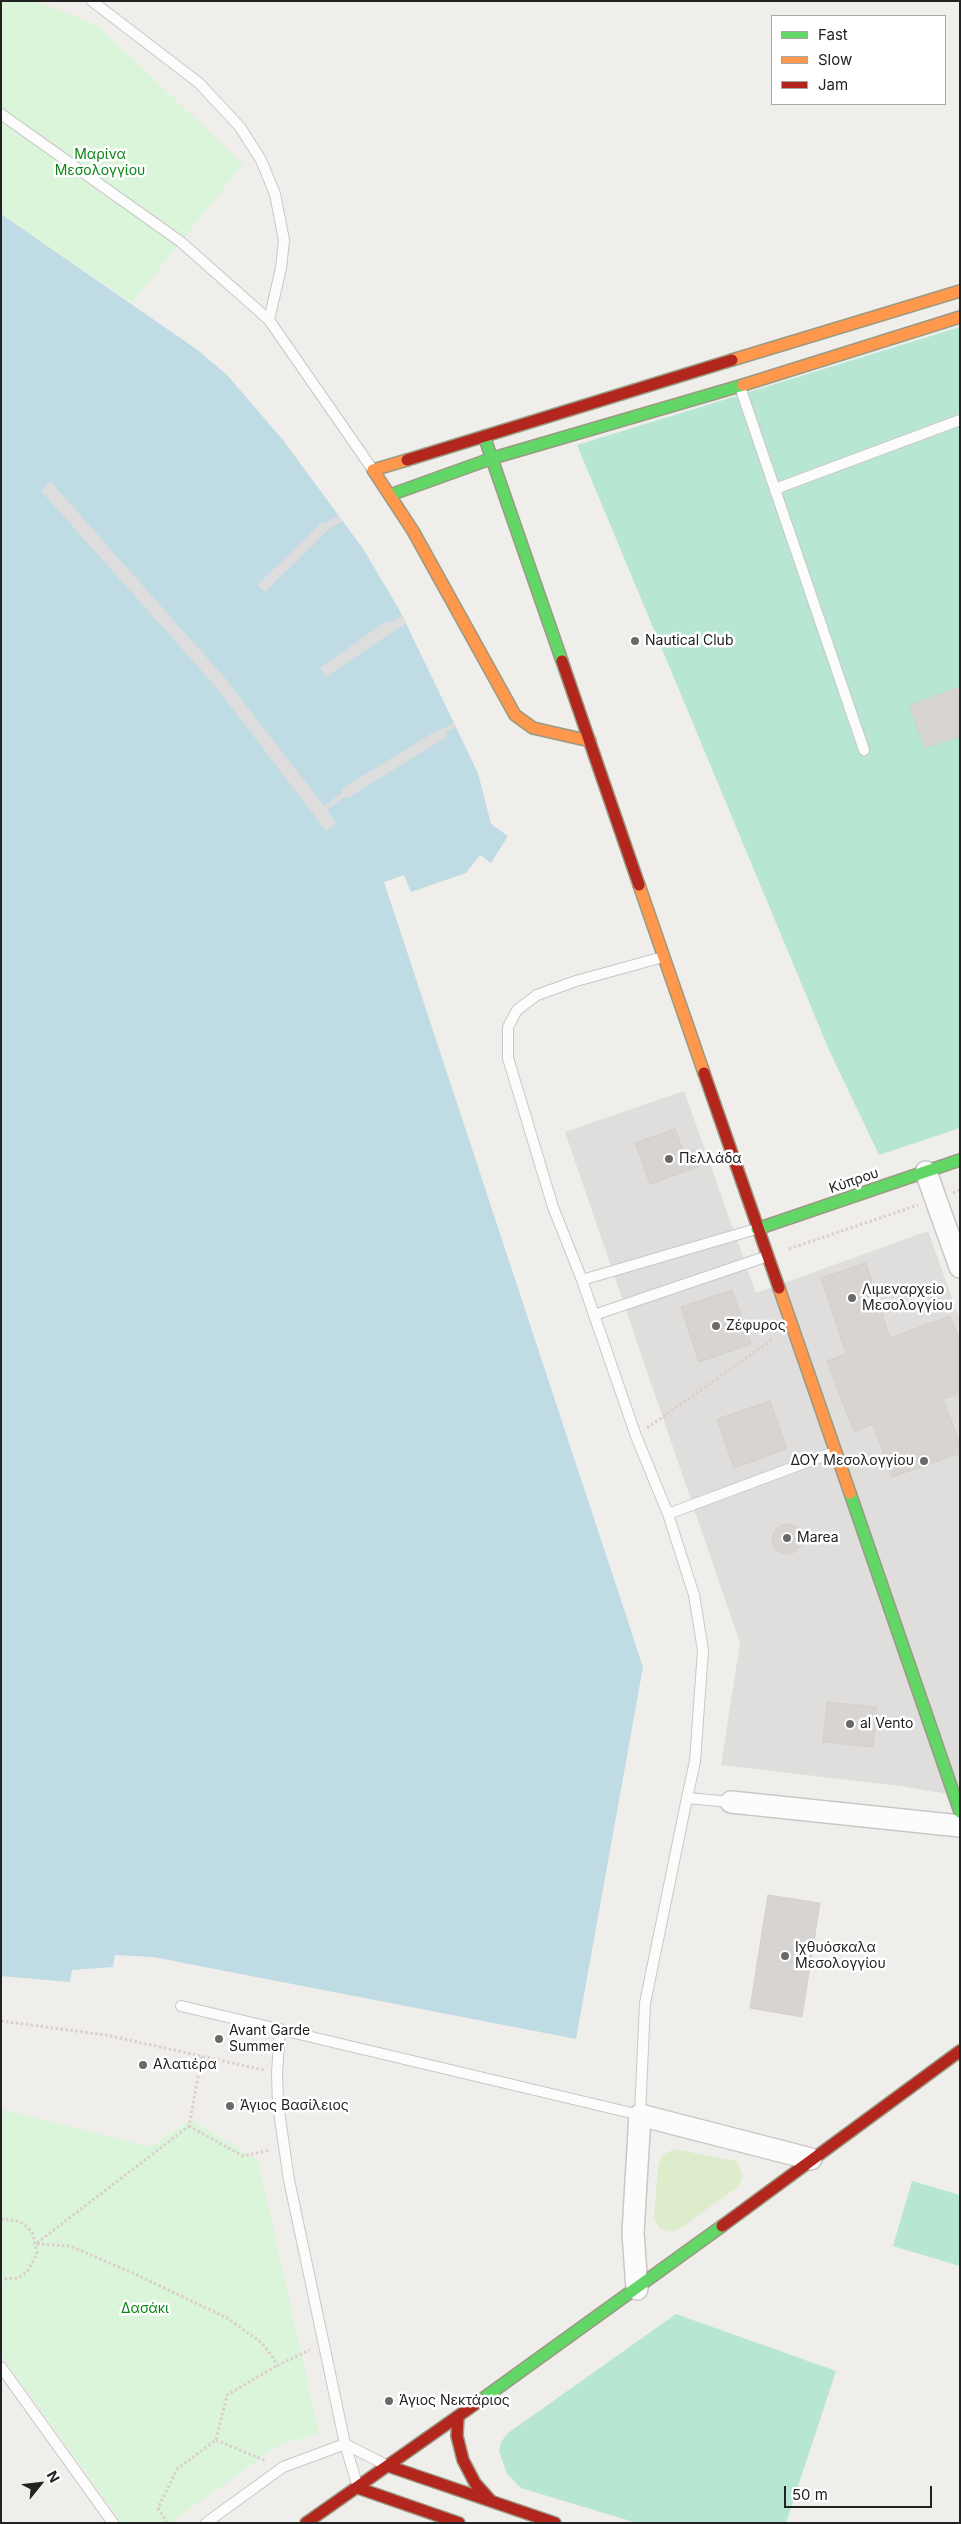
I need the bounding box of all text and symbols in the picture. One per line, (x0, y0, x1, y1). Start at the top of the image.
legend (771, 15, 946, 105)
text: Fast (818, 25, 848, 44)
text: Slow (818, 50, 852, 69)
text: Jam (818, 75, 848, 94)
park label: Μαρίνα Μεσολογγίου (55, 147, 145, 180)
place label: Nautical Club (645, 633, 733, 649)
marker: Nautical Club (629, 635, 641, 647)
place label: Πελλάδα (679, 1151, 742, 1167)
marker: Πελλάδα (663, 1153, 675, 1165)
street label: Κύπρου (827, 1165, 881, 1197)
place label: Λιμεναρχείο Μεσολογγίου (862, 1282, 953, 1314)
marker: Λιμεναρχείο Μεσολογγίου (846, 1292, 858, 1304)
place label: Ζέφυρος (726, 1318, 786, 1334)
marker: Ζέφυρος (710, 1320, 722, 1332)
place label: ΔΟΥ Μεσολογγίου (791, 1453, 914, 1469)
marker: ΔΟΥ Μεσολογγίου (918, 1455, 930, 1467)
place label: Marea (797, 1530, 839, 1546)
marker: Marea (781, 1532, 793, 1544)
place label: al Vento (860, 1716, 913, 1732)
marker: al Vento (844, 1718, 856, 1730)
place label: Ιχθυόσκαλα Μεσολογγίου (795, 1940, 886, 1972)
marker: Ιχθυόσκαλα Μεσολογγίου (779, 1950, 791, 1962)
place label: Avant Garde Summer (229, 2023, 310, 2056)
marker: Avant Garde Summer (213, 2033, 225, 2045)
place label: Αλατιέρα (153, 2057, 217, 2073)
marker: Αλατιέρα (137, 2059, 149, 2071)
place label: Άγιος Βασίλειος (240, 2098, 349, 2114)
marker: Άγιος Βασίλειος (224, 2100, 236, 2112)
park label: Δασάκι (121, 2301, 169, 2317)
place label: Άγιος Νεκτάριος (399, 2393, 510, 2409)
marker: Άγιος Νεκτάριος (383, 2395, 395, 2407)
north arrow (15, 2459, 65, 2509)
text: N (44, 2468, 64, 2485)
scale bar (786, 2476, 934, 2508)
text: 50 m (792, 2485, 828, 2504)

